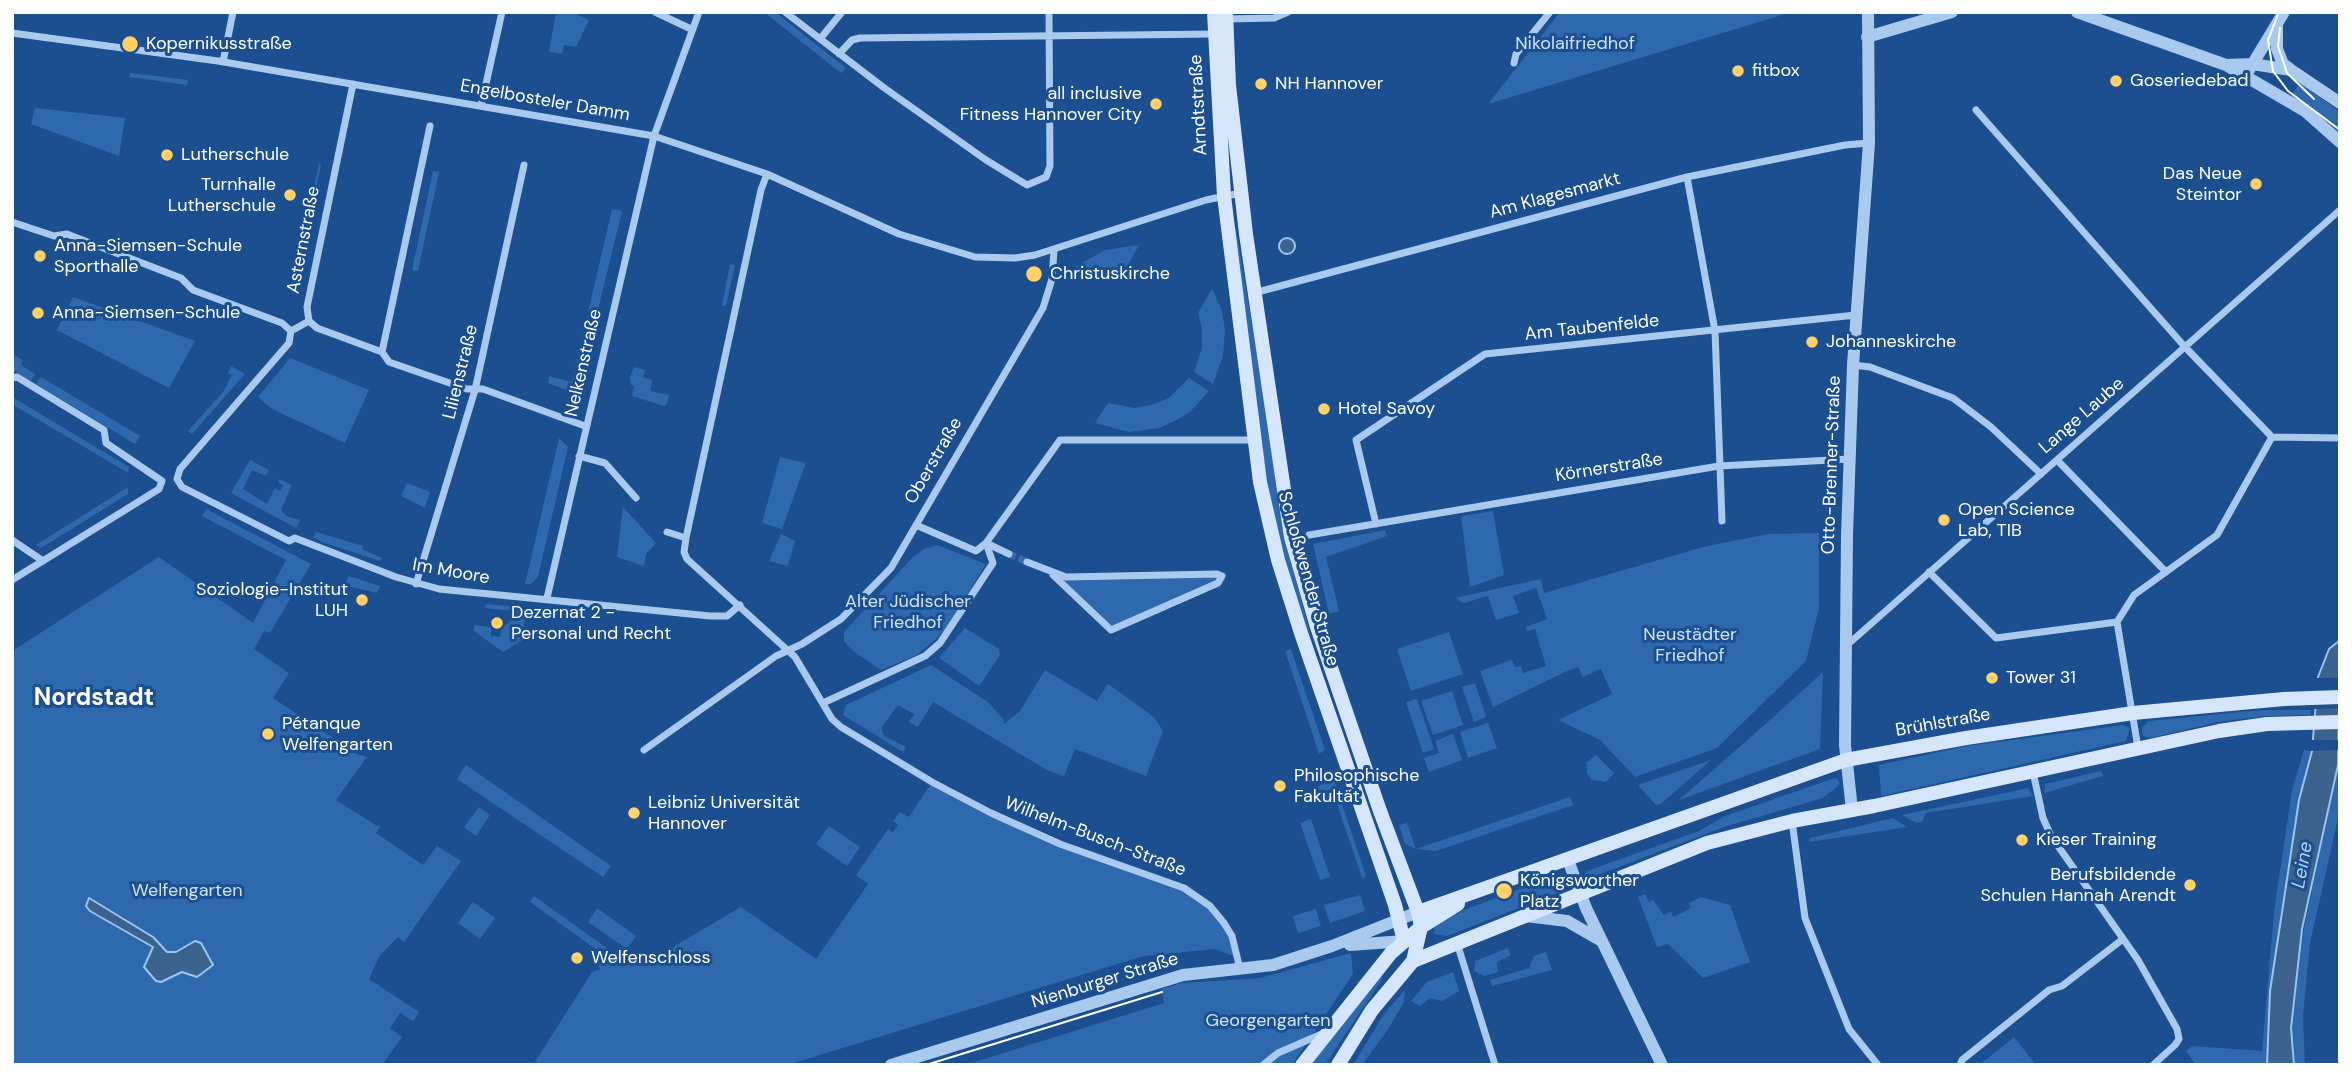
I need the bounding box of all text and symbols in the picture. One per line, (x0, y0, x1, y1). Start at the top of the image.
place label: Kopernikusstraße (146, 33, 292, 55)
park label: Nikolaifriedhof (1515, 33, 1635, 55)
marker: Kopernikusstraße (120, 34, 140, 54)
street label: Arndtstraße (1186, 54, 1212, 156)
place label: fitbox (1752, 60, 1800, 82)
marker: fitbox (1730, 63, 1746, 79)
place label: Goseriedebad (2130, 70, 2249, 92)
place label: NH Hannover (1275, 73, 1383, 95)
marker: Goseriedebad (2108, 73, 2124, 89)
street label: Engelbosteler Damm (458, 75, 632, 127)
marker: NH Hannover (1253, 76, 1269, 92)
place label: all inclusive Fitness Hannover City (960, 83, 1142, 126)
marker: all inclusive Fitness Hannover City (1148, 96, 1164, 112)
place label: Lutherschule (181, 144, 289, 166)
marker: Lutherschule (159, 147, 175, 163)
place label: Das Neue Steintor (2163, 163, 2242, 206)
street label: Am Klagesmarkt (1487, 168, 1623, 224)
place label: Turnhalle Lutherschule (168, 174, 276, 216)
marker: Das Neue Steintor (2248, 176, 2264, 192)
street label: Asternstraße (283, 185, 325, 295)
marker: Turnhalle Lutherschule (282, 187, 298, 203)
place label: Anna-Siemsen-Schule Sporthalle (54, 235, 242, 278)
marker: Anna-Siemsen-Schule Sporthalle (32, 248, 48, 264)
place label: Christuskirche (1050, 263, 1170, 285)
marker: Christuskirche (1024, 264, 1044, 284)
place label: Anna-Siemsen-Schule (52, 302, 240, 324)
marker: Anna-Siemsen-Schule (30, 305, 46, 321)
street label: Nelkenstraße (561, 307, 607, 419)
street label: Am Taubenfelde (1524, 310, 1660, 346)
street label: Lilienstraße (439, 322, 483, 422)
place label: Johanneskirche (1826, 331, 1956, 353)
marker: Johanneskirche (1804, 334, 1820, 350)
street label: Lange Laube (2035, 373, 2129, 459)
street label: Otto-Brenner-Straße (1818, 375, 1846, 555)
place label: Hotel Savoy (1338, 398, 1435, 420)
marker: Hotel Savoy (1316, 401, 1332, 417)
street label: Oberstraße (901, 414, 967, 508)
street label: Körnerstraße (1554, 449, 1664, 487)
street label: Schloßwender Straße (1273, 489, 1343, 669)
place label: Open Science Lab, TIB (1958, 499, 2075, 542)
marker: Open Science Lab, TIB (1936, 512, 1952, 528)
street label: Im Moore (411, 555, 491, 589)
place label: Soziologie-Institut LUH (196, 579, 348, 622)
park label: Alter Jüdischer Friedhof (845, 591, 971, 634)
marker: Soziologie-Institut LUH (354, 592, 370, 608)
place label: Dezernat 2 - Personal und Recht (511, 602, 671, 644)
marker: Dezernat 2 - Personal und Recht (489, 615, 505, 631)
park label: Neustädter Friedhof (1643, 624, 1737, 666)
place label: Tower 31 (2006, 667, 2076, 689)
marker: Tower 31 (1984, 670, 2000, 686)
district label: Nordstadt (34, 685, 154, 713)
street label: Brühlstraße (1894, 704, 1992, 742)
place label: Pétanque Welfengarten (282, 713, 393, 756)
marker: Pétanque Welfengarten (260, 726, 276, 742)
place label: Philosophische Fakultät (1294, 765, 1419, 808)
marker: Philosophische Fakultät (1272, 778, 1288, 794)
place label: Leibniz Universität Hannover (648, 792, 800, 834)
street label: Wilhelm-Busch-Straße (1001, 792, 1189, 882)
marker: Leibniz Universität Hannover (626, 805, 642, 821)
place label: Kieser Training (2036, 829, 2157, 851)
marker: Kieser Training (2014, 832, 2030, 848)
water label: Leine (2288, 840, 2318, 890)
place label: Berufsbildende Schulen Hannah Arendt (1980, 864, 2176, 906)
place label: Königsworther Platz (1520, 870, 1639, 912)
marker: Berufsbildende Schulen Hannah Arendt (2182, 877, 2198, 893)
park label: Welfengarten (132, 880, 242, 902)
marker: Königsworther Platz (1494, 881, 1514, 901)
place label: Welfenschloss (591, 947, 711, 969)
street label: Nienburger Straße (1029, 948, 1181, 1014)
marker: Welfenschloss (569, 950, 585, 966)
park label: Georgengarten (1205, 1010, 1331, 1032)

